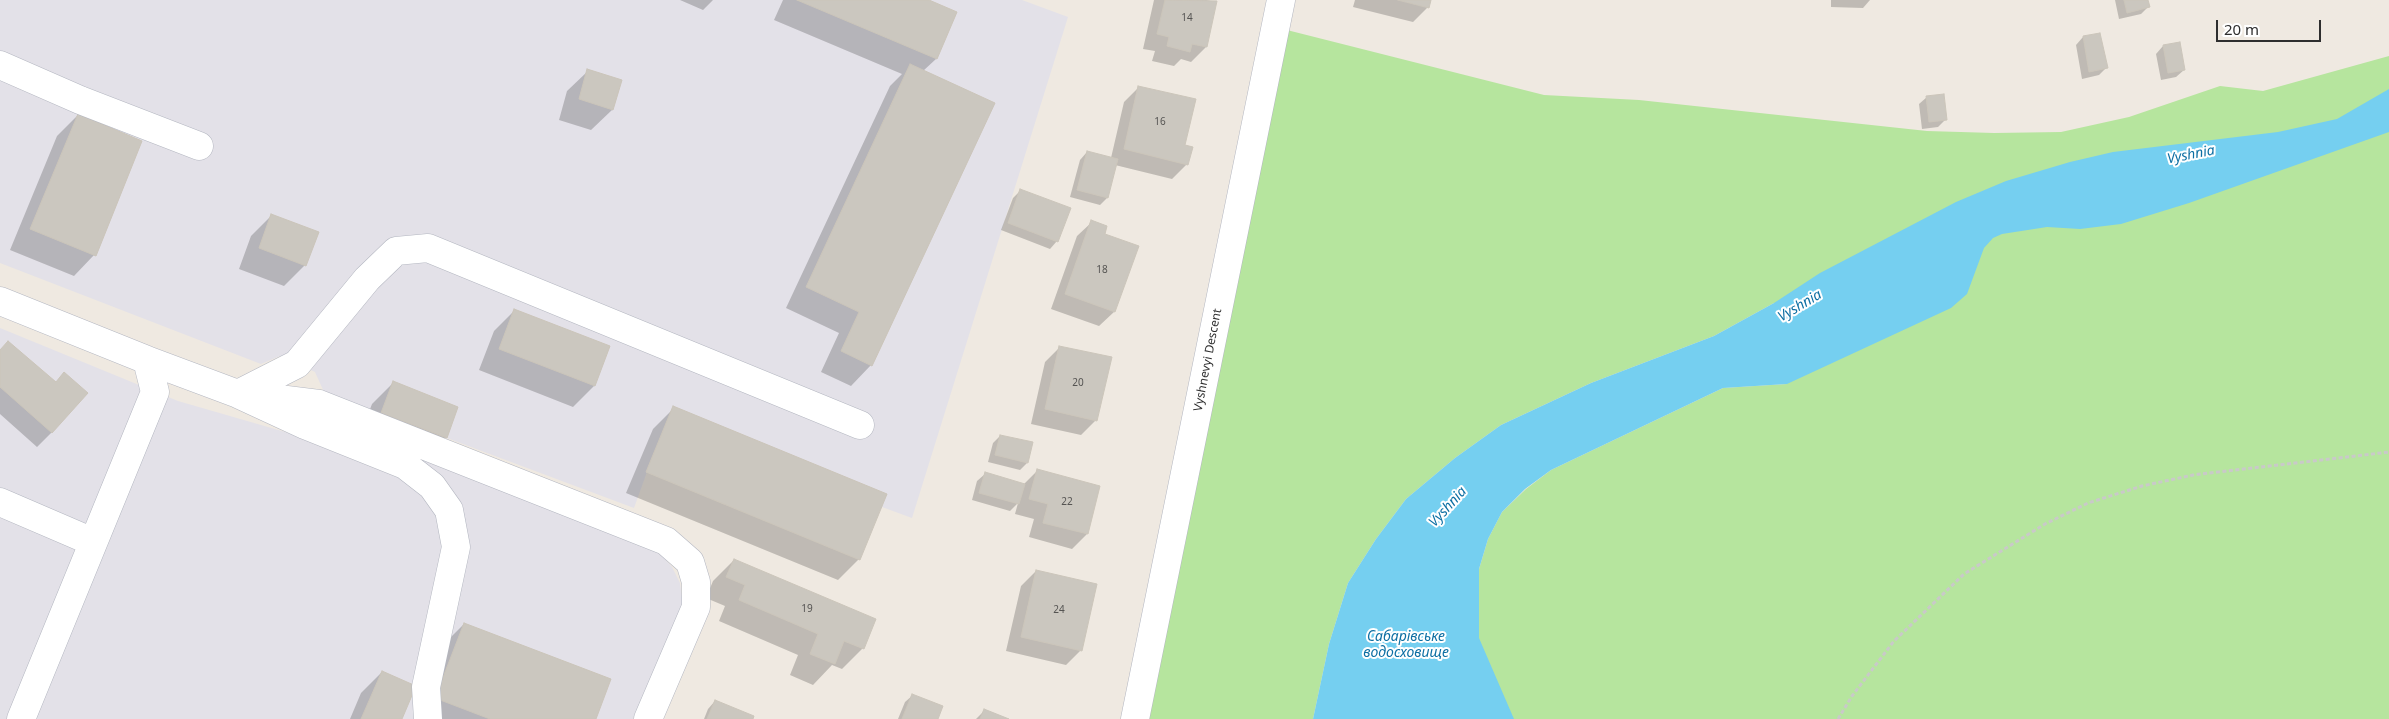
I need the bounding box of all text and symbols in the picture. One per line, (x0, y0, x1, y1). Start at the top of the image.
scale bar (2219, 10, 2324, 42)
house number: 14 (1181, 12, 1193, 24)
text: 20 m (2224, 19, 2259, 39)
house number: 16 (1154, 116, 1166, 128)
water label: Vyshnia (2166, 142, 2216, 168)
house number: 18 (1096, 264, 1108, 276)
water label: Vyshnia (1775, 286, 1825, 326)
street label: Vyshnevyi Descent (1191, 307, 1225, 413)
house number: 20 (1072, 377, 1084, 389)
water label: Vyshnia (1426, 484, 1470, 530)
house number: 22 (1061, 496, 1073, 508)
house number: 19 (801, 603, 813, 615)
house number: 24 (1053, 604, 1065, 616)
water label: Сабарівське водосховище (1363, 629, 1449, 662)

